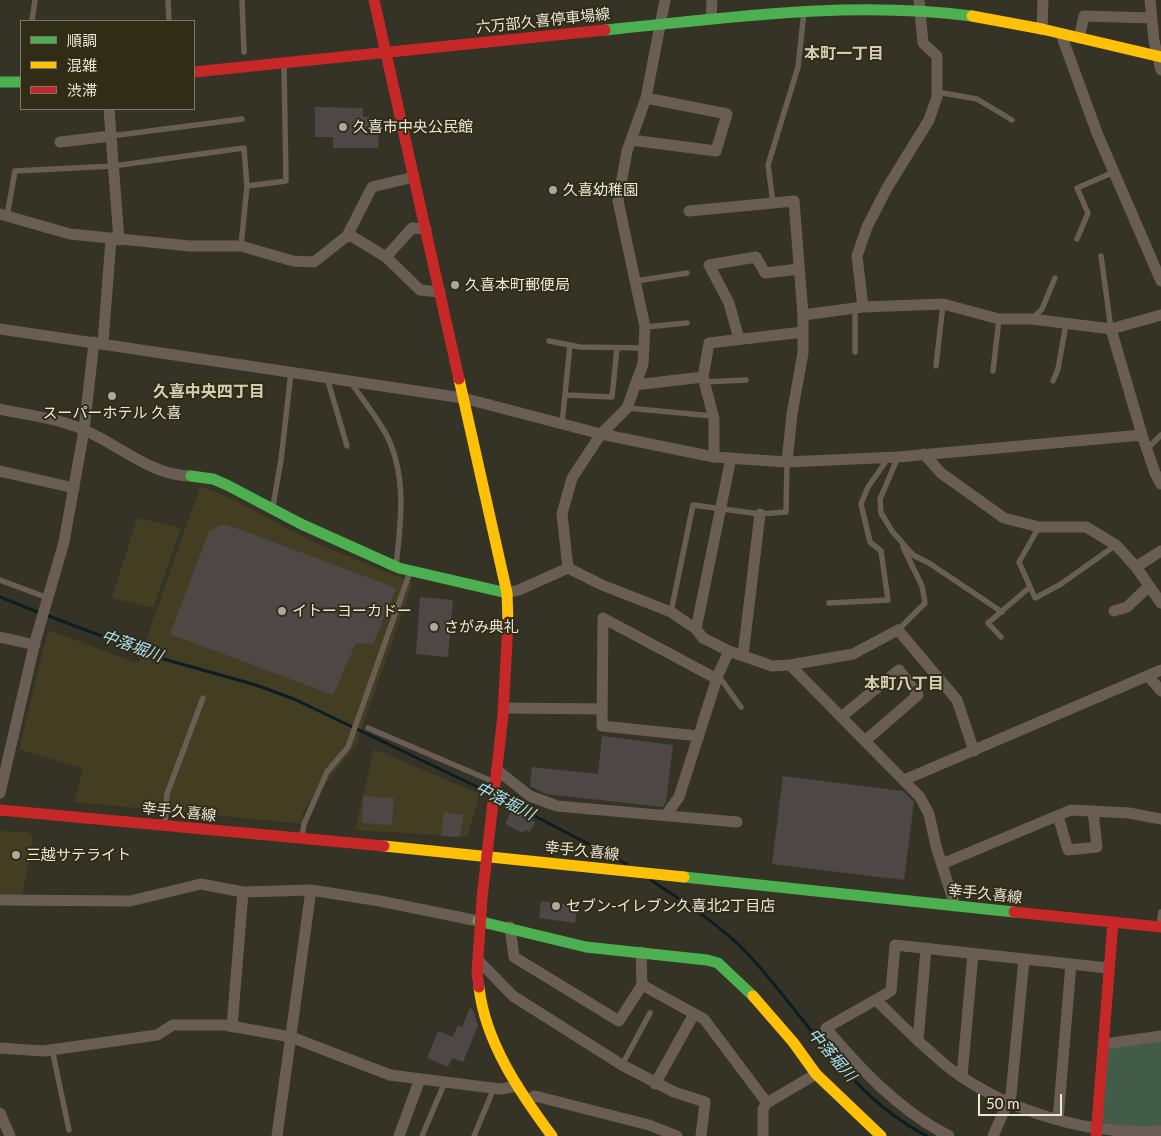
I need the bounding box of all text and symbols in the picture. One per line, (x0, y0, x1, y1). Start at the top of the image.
street label: 六万部久喜停車場線 (475, 5, 611, 37)
legend (20, 20, 195, 110)
text: 順調 (67, 31, 97, 49)
district label: 本町一丁目 (804, 44, 884, 64)
text: 混雑 (67, 56, 97, 74)
text: 渋滞 (67, 81, 97, 99)
place label: 久喜市中央公民館 (353, 118, 473, 136)
marker: 久喜市中央公民館 (337, 121, 349, 133)
place label: 久喜幼稚園 (563, 181, 638, 199)
marker: 久喜幼稚園 (547, 184, 559, 196)
place label: 久喜本町郵便局 (465, 276, 570, 294)
marker: 久喜本町郵便局 (449, 279, 461, 291)
district label: 久喜中央四丁目 (153, 382, 265, 402)
marker: スーパーホテル 久喜 (106, 390, 118, 402)
place label: スーパーホテル 久喜 (43, 404, 181, 422)
place label: イトーヨーカドー (292, 602, 412, 620)
marker: イトーヨーカドー (276, 605, 288, 617)
place label: さがみ典礼 (444, 618, 519, 636)
marker: さがみ典礼 (428, 621, 440, 633)
water label: 中落堀川 (99, 626, 165, 666)
district label: 本町八丁目 (864, 674, 944, 694)
water label: 中落堀川 (472, 778, 538, 824)
street label: 幸手久喜線 (141, 799, 217, 825)
street label: 幸手久喜線 (544, 838, 620, 864)
place label: 三越サテライト (26, 846, 131, 864)
marker: 三越サテライト (10, 849, 22, 861)
street label: 幸手久喜線 (947, 881, 1023, 907)
place label: セブン-イレブン久喜北2丁目店 (566, 897, 775, 915)
marker: セブン-イレブン久喜北2丁目店 (550, 900, 562, 912)
water label: 中落堀川 (804, 1025, 860, 1085)
scale bar (981, 1084, 1065, 1116)
text: 50 m (986, 1094, 1020, 1112)

